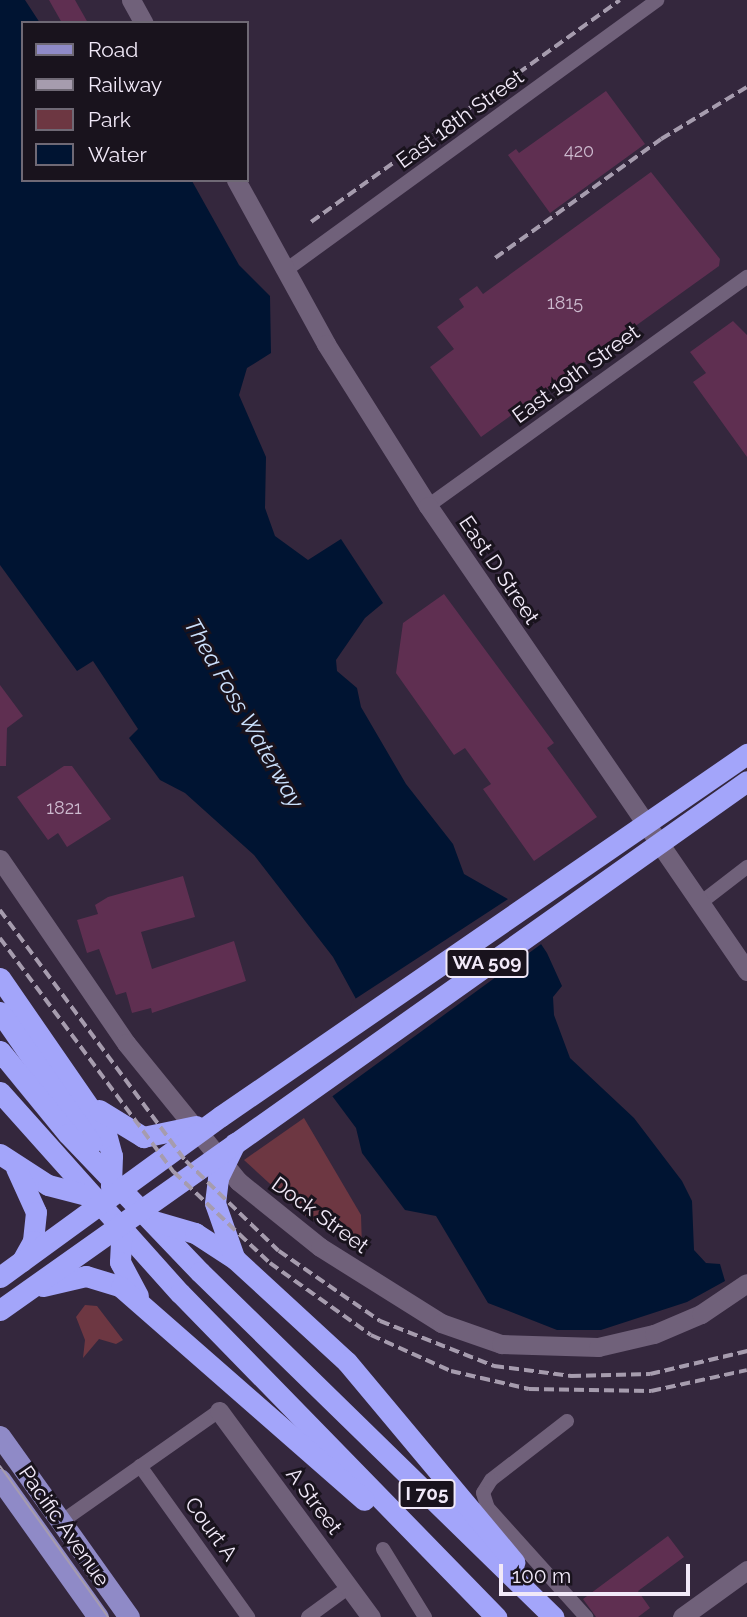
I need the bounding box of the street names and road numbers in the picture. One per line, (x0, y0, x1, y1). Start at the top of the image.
street label: East 18th Street (392, 64, 528, 174)
street label: East 19th Street (508, 319, 644, 429)
street label: East D Street (454, 511, 544, 629)
road number: WA 509 (445, 948, 529, 979)
street label: Dock Street (267, 1171, 373, 1259)
street label: Pacific Avenue (13, 1461, 115, 1591)
street label: A Street (281, 1462, 347, 1540)
road number: I 705 (397, 1478, 457, 1510)
street label: Court A (179, 1492, 243, 1566)

